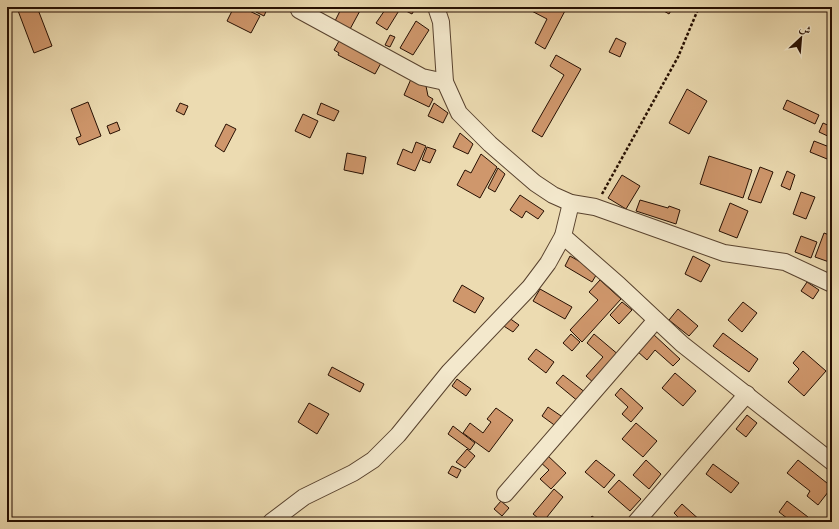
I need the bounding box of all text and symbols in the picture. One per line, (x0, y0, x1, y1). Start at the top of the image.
north arrow (781, 18, 821, 58)
text: ش (797, 20, 813, 38)

